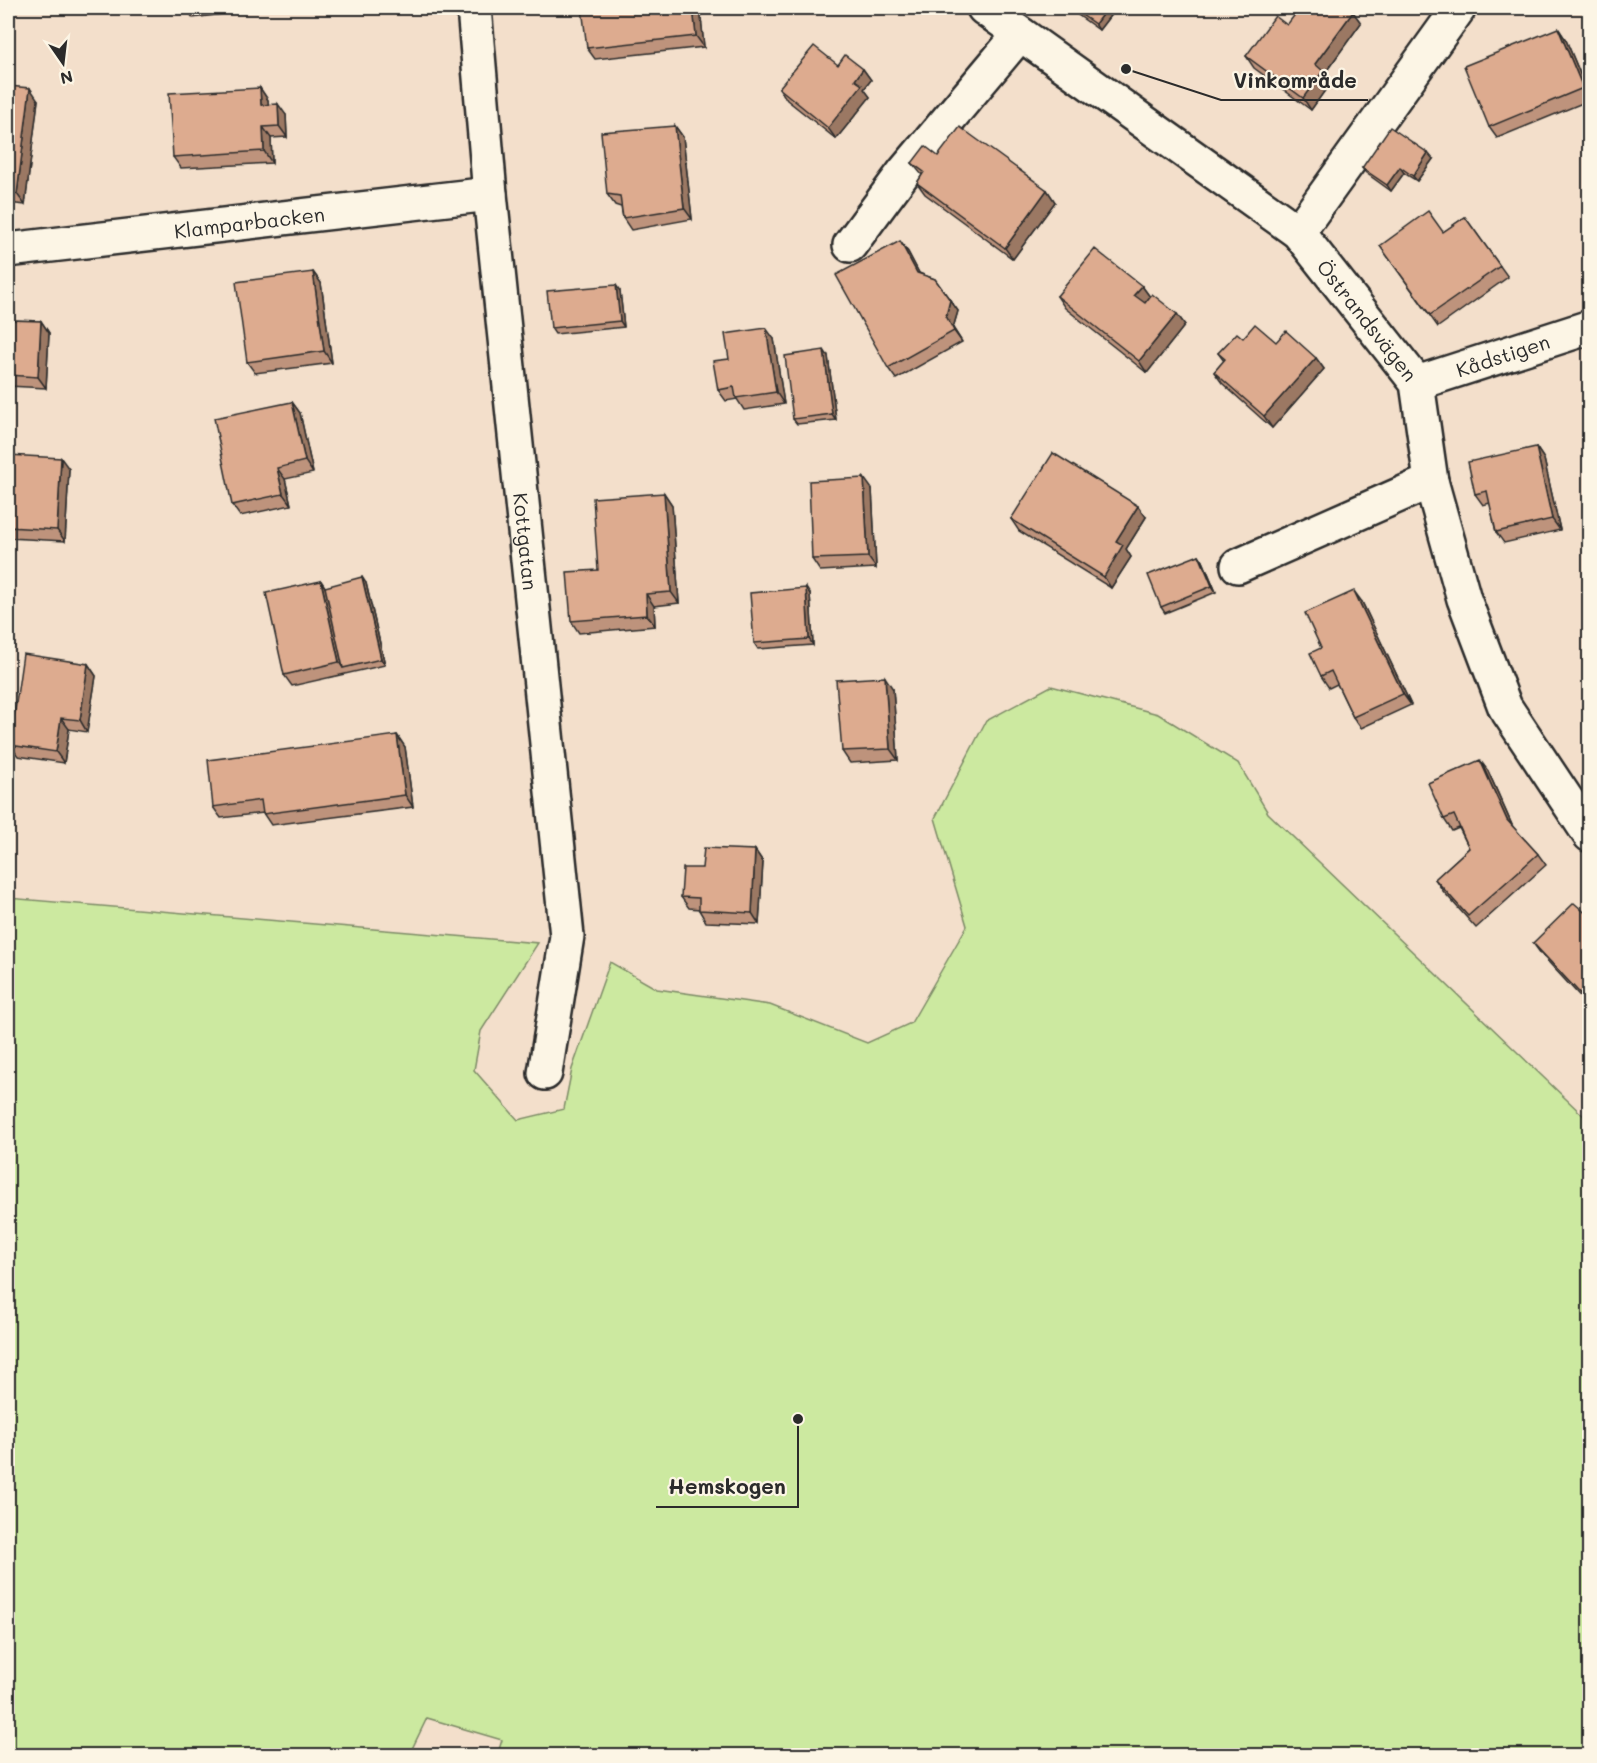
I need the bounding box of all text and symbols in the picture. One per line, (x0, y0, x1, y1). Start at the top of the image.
north arrow (33, 33, 93, 93)
callout: Vinkområde (1221, 61, 1368, 100)
text: N (58, 66, 75, 90)
text: Vinkområde (1233, 66, 1357, 93)
street label: Klamparbacken (173, 200, 326, 244)
street label: Östrandsvägen (1312, 254, 1423, 386)
street label: Kådstigen (1452, 328, 1553, 383)
street label: Kottgatan (508, 491, 544, 592)
callout: Hemskogen (656, 1468, 798, 1507)
text: Hemskogen (668, 1472, 786, 1499)

